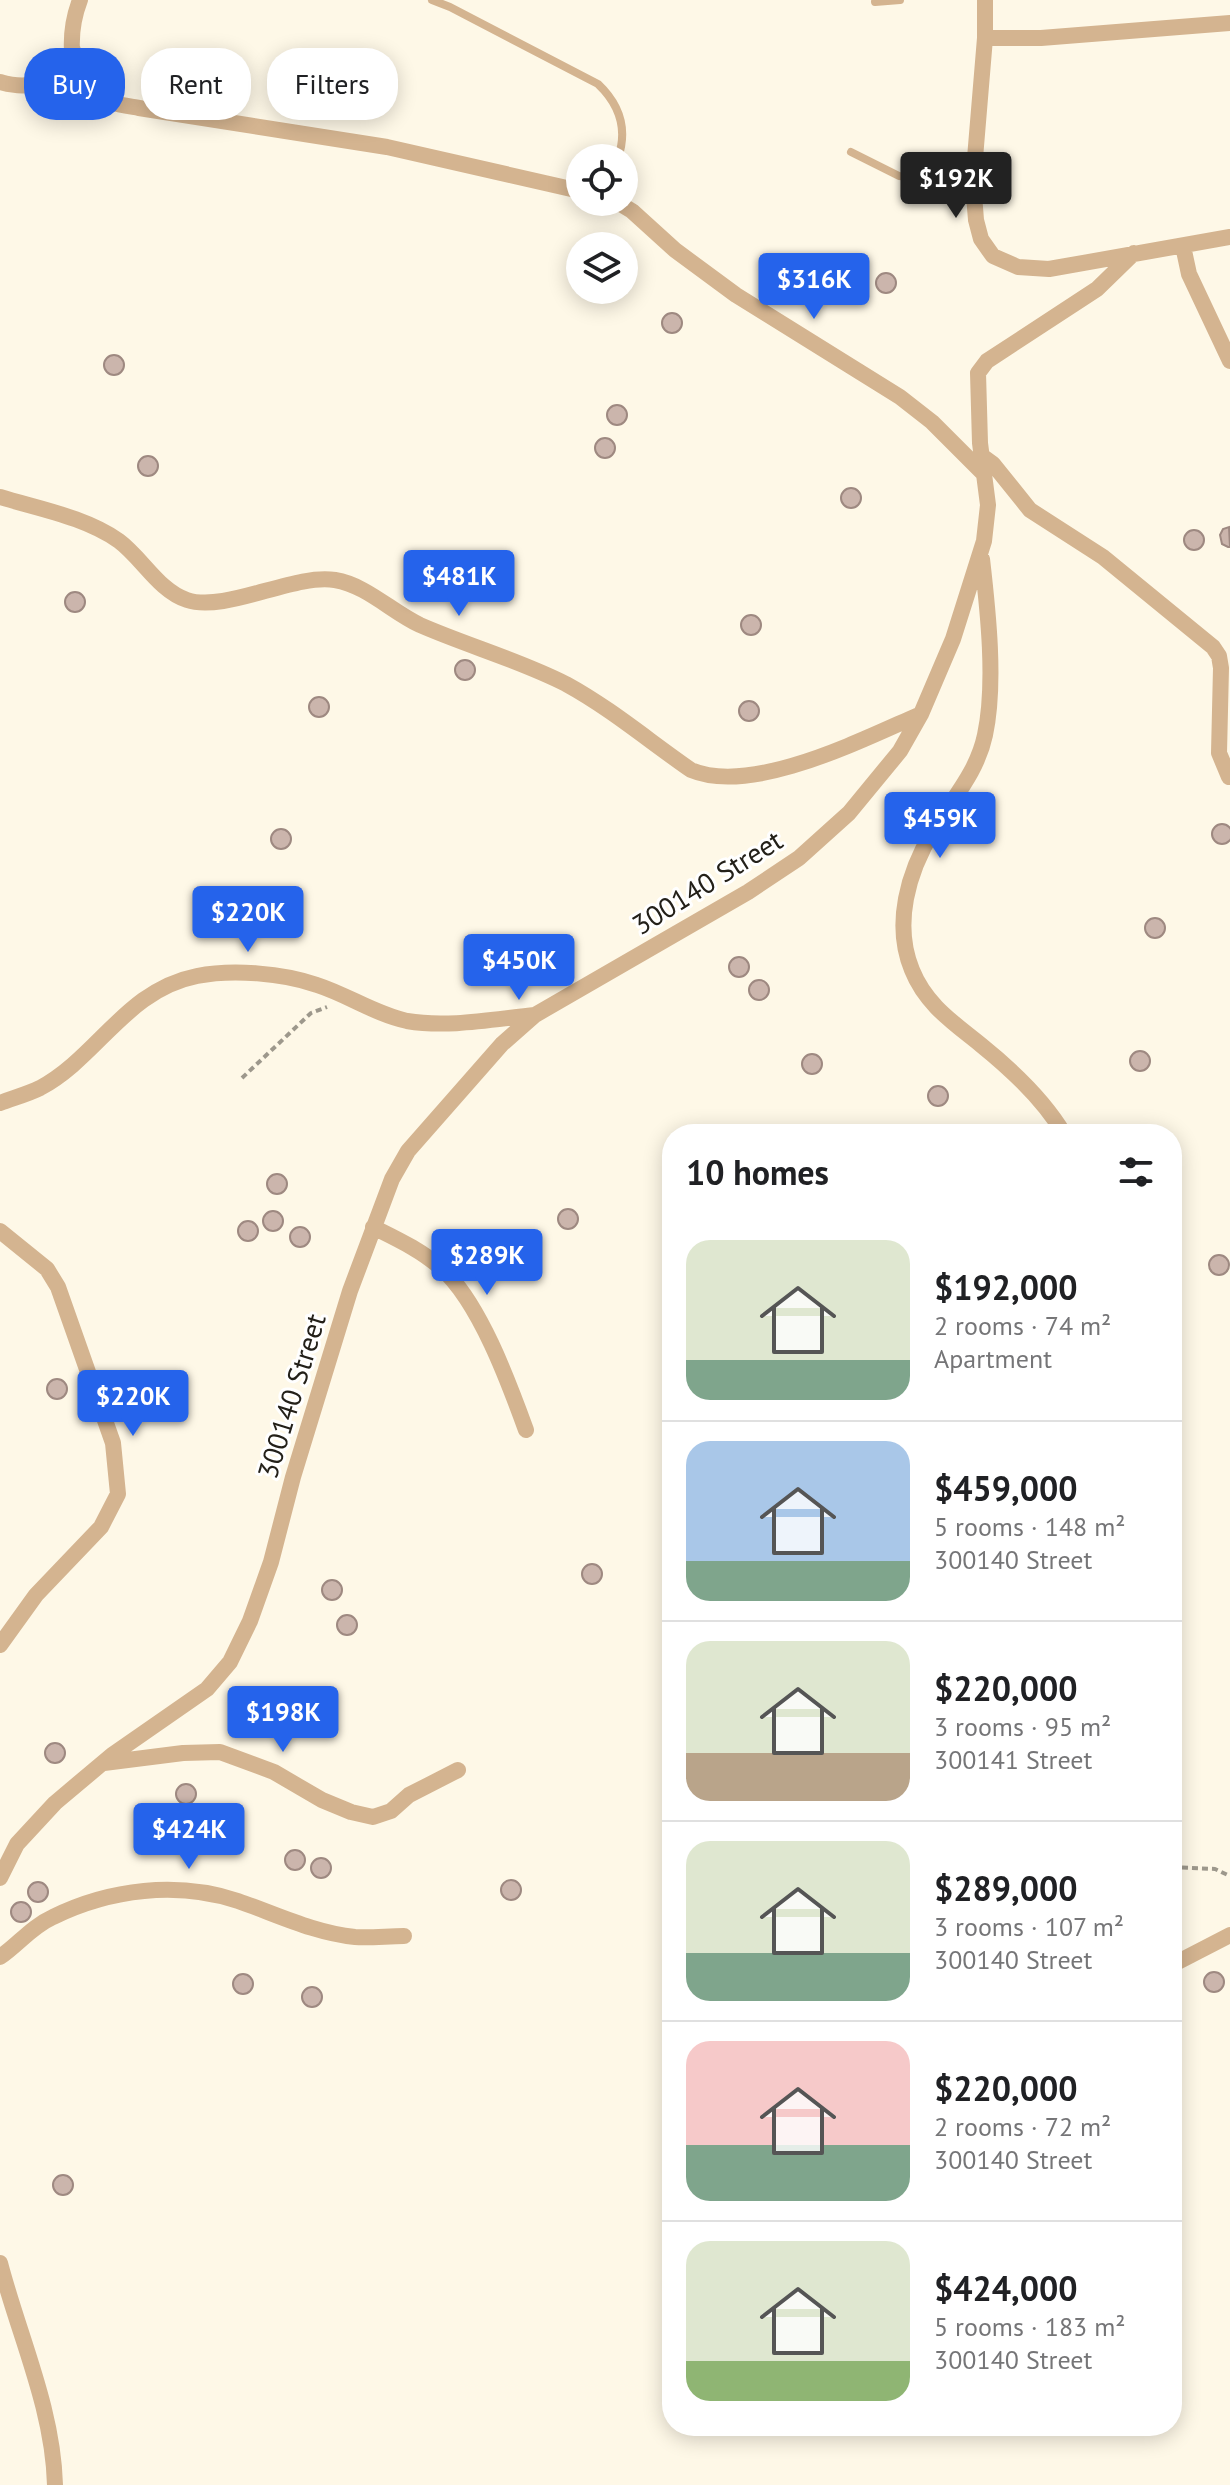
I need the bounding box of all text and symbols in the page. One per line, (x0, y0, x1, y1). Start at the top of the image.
chip: Buy (24, 48, 125, 120)
chip: Rent (141, 48, 251, 120)
chip: Filters (267, 48, 398, 120)
map controls (566, 144, 638, 304)
button: locate (566, 144, 638, 216)
pin: $192K (900, 152, 1012, 220)
text: $192K (918, 161, 994, 194)
button: layers (566, 232, 638, 304)
pin: $316K (758, 253, 870, 321)
text: $316K (776, 262, 852, 295)
pin: $481K (403, 550, 515, 618)
text: $481K (421, 559, 497, 592)
pin: $459K (884, 792, 996, 860)
text: $459K (902, 801, 978, 834)
street label: 300140 Street (625, 821, 790, 943)
pin: $220K (192, 886, 304, 954)
text: $220K (210, 895, 286, 928)
pin: $450K (463, 934, 575, 1002)
text: $450K (481, 943, 557, 976)
text: 10 homes (686, 1150, 829, 1194)
icon: filters (1114, 1150, 1158, 1194)
pin: $289K (431, 1229, 543, 1297)
text: $289K (449, 1238, 525, 1271)
text: $192,000 (934, 1265, 1078, 1309)
icon: home (750, 1272, 846, 1368)
street label: 300140 Street (248, 1309, 334, 1483)
text: 2 rooms · 74 m² (934, 1309, 1111, 1342)
text: Apartment (934, 1342, 1052, 1375)
pin: $220K (77, 1370, 189, 1438)
text: $220K (95, 1379, 171, 1412)
text: $459,000 (934, 1466, 1078, 1510)
icon: home (750, 1473, 846, 1569)
text: 5 rooms · 148 m² (934, 1510, 1126, 1543)
text: 300140 Street (934, 1543, 1092, 1576)
text: $220,000 (934, 1666, 1078, 1710)
icon: home (750, 1673, 846, 1769)
pin: $198K (227, 1686, 339, 1754)
text: $198K (245, 1695, 321, 1728)
text: 3 rooms · 95 m² (934, 1710, 1111, 1743)
text: 300141 Street (934, 1743, 1092, 1776)
pin: $424K (133, 1803, 245, 1871)
text: $424K (151, 1812, 227, 1845)
text: $289,000 (934, 1866, 1078, 1910)
icon: home (750, 1873, 846, 1969)
text: 3 rooms · 107 m² (934, 1910, 1124, 1943)
text: 300140 Street (934, 1943, 1092, 1976)
text: $220,000 (934, 2066, 1078, 2110)
icon: home (750, 2073, 846, 2169)
text: 2 rooms · 72 m² (934, 2110, 1111, 2143)
text: 300140 Street (934, 2143, 1092, 2176)
text: $424,000 (934, 2266, 1078, 2310)
icon: home (750, 2273, 846, 2369)
text: 5 rooms · 183 m² (934, 2310, 1126, 2343)
text: 300140 Street (934, 2343, 1092, 2376)

